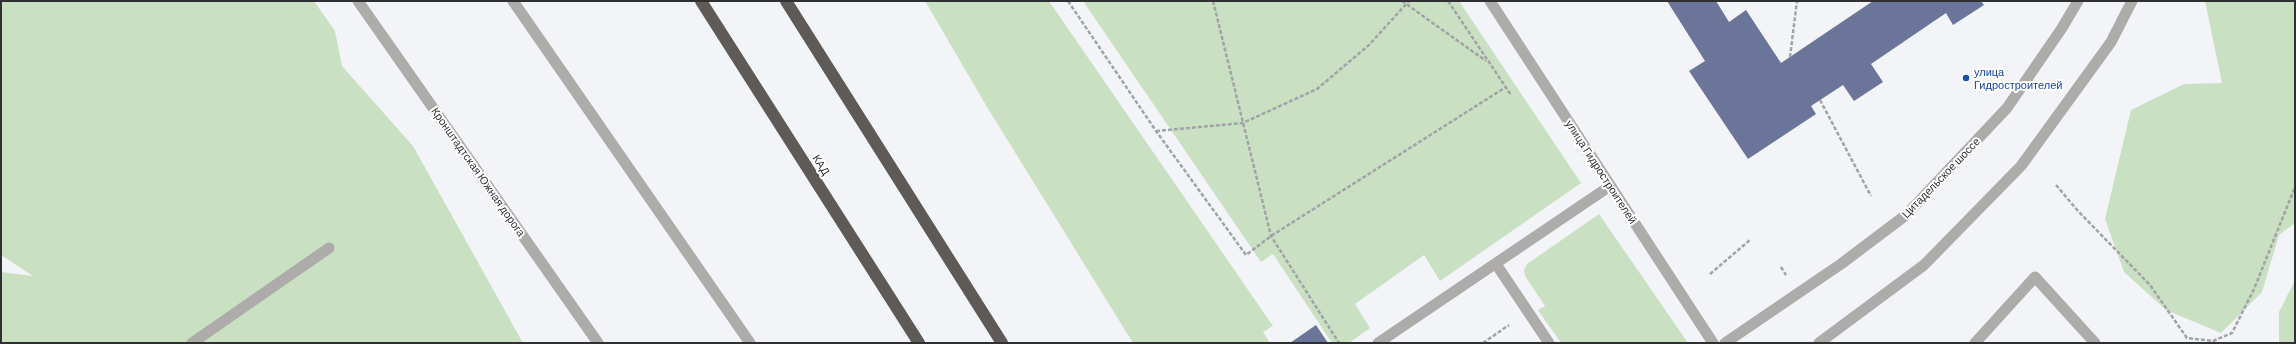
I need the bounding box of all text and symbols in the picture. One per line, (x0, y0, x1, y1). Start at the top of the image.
place label: улица Гидростроителей (1974, 65, 2062, 91)
marker: улица Гидростроителей (1961, 73, 1971, 83)
street label: Кронштадтская Южная дорога (428, 105, 528, 239)
street label: улица Гидростроителей (1563, 118, 1639, 226)
street label: Цитадельское шоссе (1899, 135, 1983, 221)
street label: КАД (810, 152, 832, 178)

